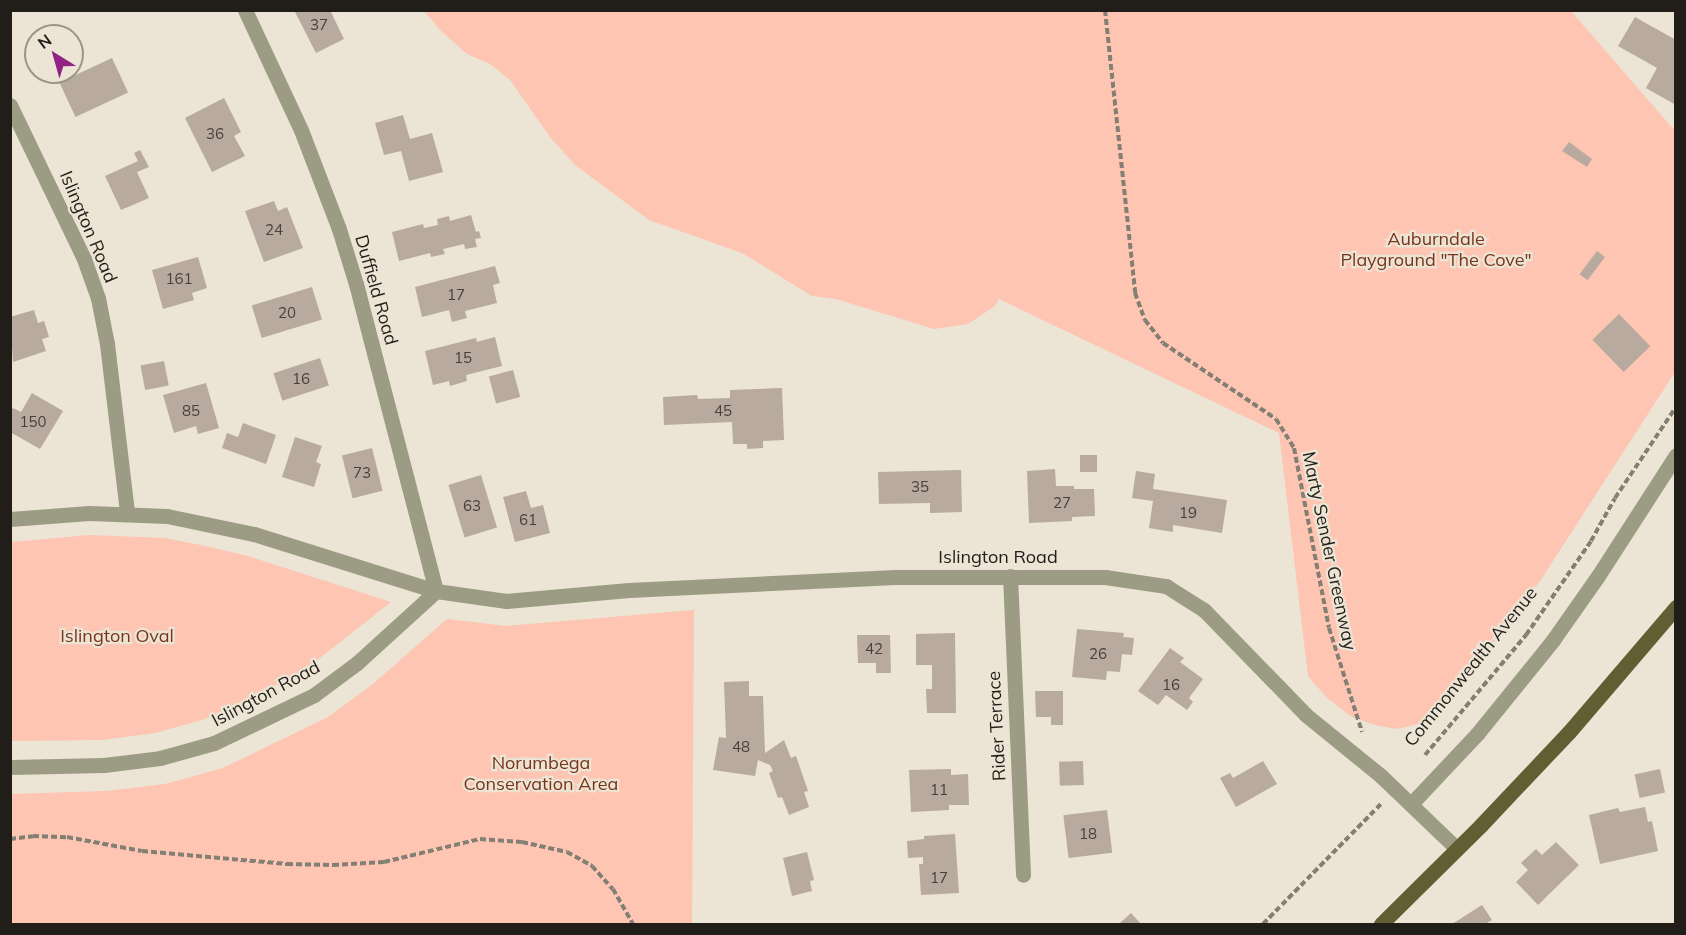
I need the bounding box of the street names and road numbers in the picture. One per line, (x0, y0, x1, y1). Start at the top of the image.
street label: Islington Road (55, 168, 121, 286)
street label: Duffield Road (350, 232, 402, 348)
street label: Marty Sender Greenway (1297, 450, 1361, 652)
street label: Islington Road (938, 546, 1058, 568)
street label: Commonwealth Avenue (1400, 583, 1542, 751)
street label: Islington Road (208, 656, 324, 732)
street label: Rider Terrace (983, 670, 1011, 782)

